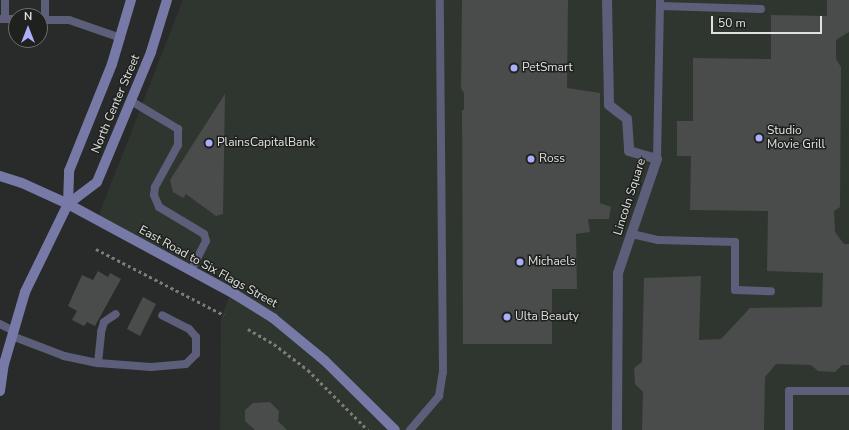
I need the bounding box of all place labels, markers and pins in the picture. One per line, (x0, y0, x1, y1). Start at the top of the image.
place label: PetSmart (522, 61, 573, 75)
marker: PetSmart (509, 63, 519, 73)
place label: Studio Movie Grill (767, 124, 825, 152)
marker: Studio Movie Grill (754, 133, 764, 143)
place label: PlainsCapitalBank (217, 136, 315, 150)
marker: PlainsCapitalBank (204, 138, 214, 148)
place label: Ross (539, 152, 565, 166)
marker: Ross (526, 154, 536, 164)
place label: Michaels (528, 255, 575, 269)
marker: Michaels (515, 257, 525, 267)
place label: Ulta Beauty (515, 310, 579, 324)
marker: Ulta Beauty (502, 312, 512, 322)

